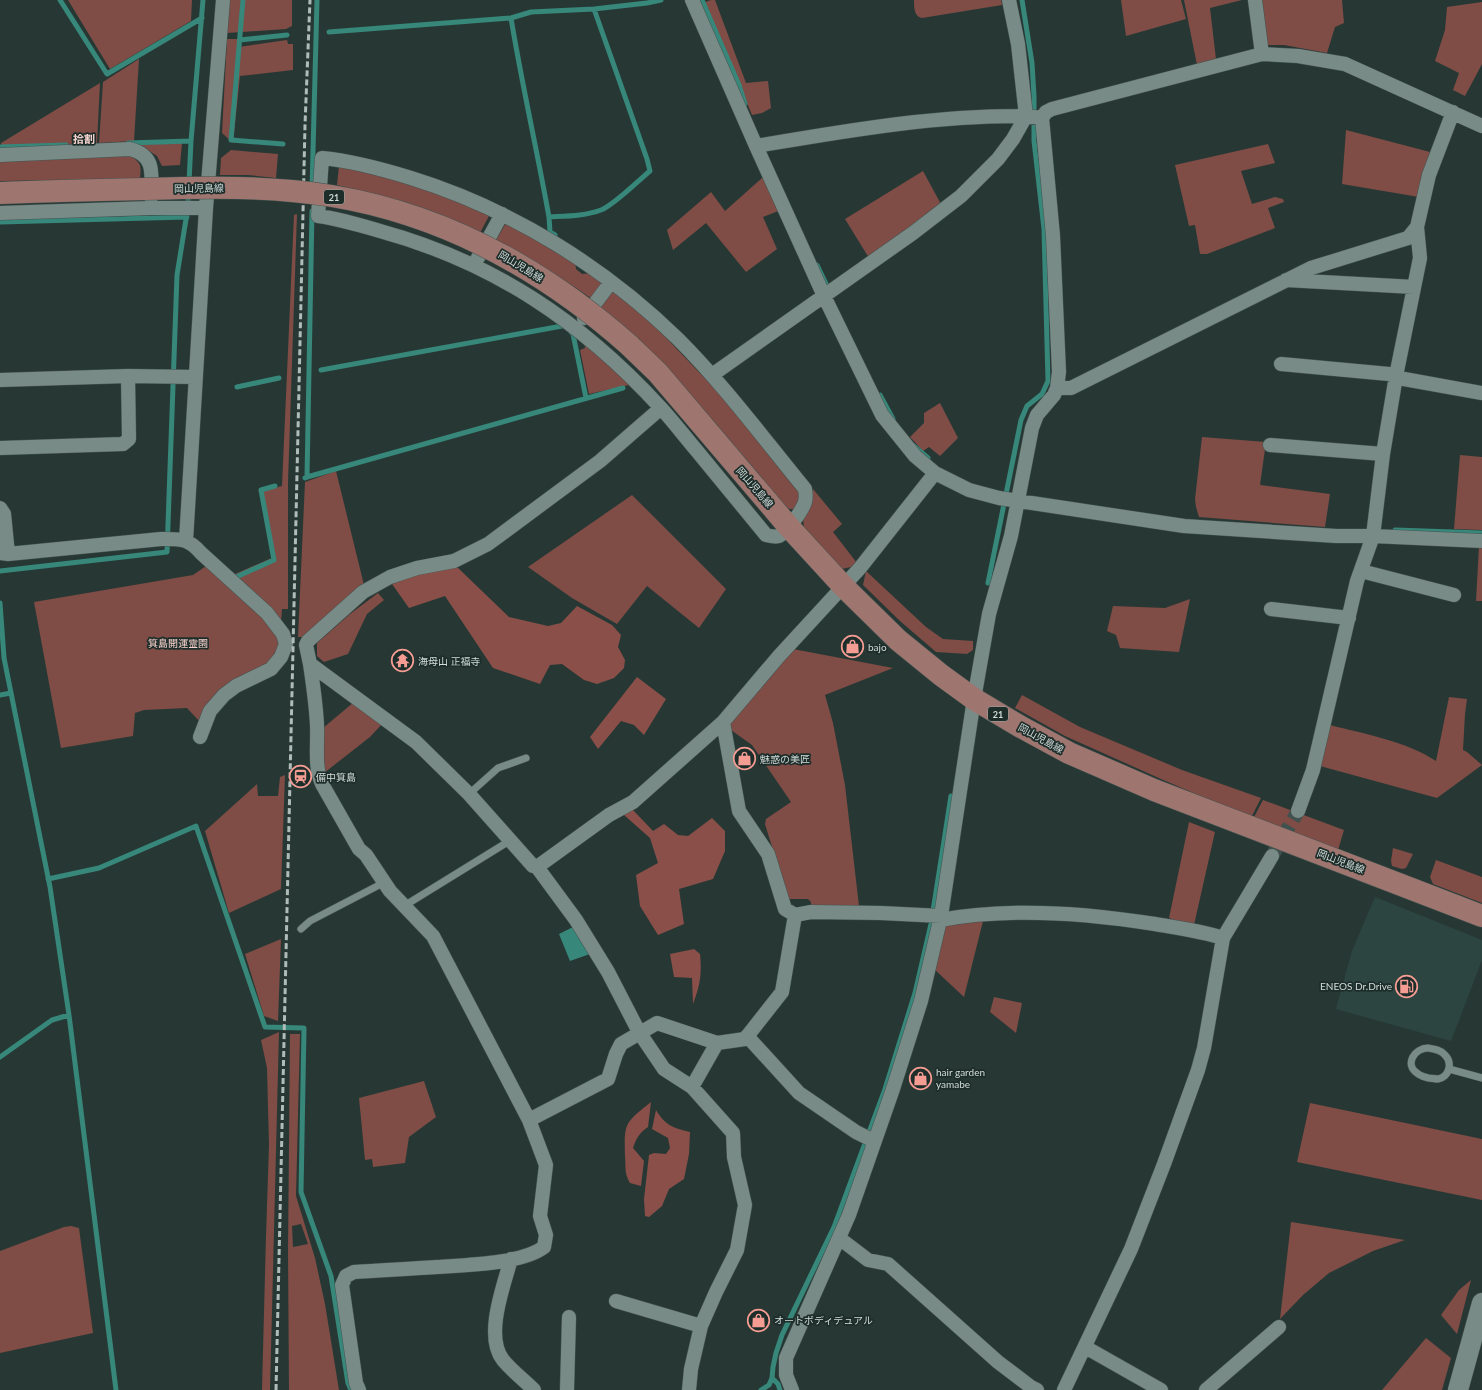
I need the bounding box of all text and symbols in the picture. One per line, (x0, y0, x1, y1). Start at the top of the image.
district label: 拾割 (73, 132, 95, 145)
street label: 岡山児島線 (174, 182, 224, 194)
road number: 21 (324, 190, 344, 204)
street label: 岡山児島線 (496, 248, 546, 284)
street label: 岡山児島線 (734, 464, 776, 510)
shop icon: bajo (839, 634, 865, 660)
park label: 箕島開運霊園 (148, 637, 208, 649)
place label: bajo (868, 641, 887, 653)
temple icon: 海母山 正福寺 (390, 648, 416, 674)
place label: 海母山 正福寺 (418, 655, 481, 667)
road number: 21 (988, 707, 1008, 721)
street label: 岡山児島線 (1016, 721, 1066, 755)
shop icon: 魅惑の美匠 (732, 746, 758, 772)
place label: 魅惑の美匠 (760, 753, 810, 765)
station icon: 備中箕島 (287, 764, 313, 790)
place label: 備中箕島 (315, 771, 356, 783)
street label: 岡山児島線 (1316, 846, 1366, 876)
fuel station icon: ENEOS Dr.Drive (1394, 973, 1420, 999)
place label: ENEOS Dr.Drive (1320, 980, 1392, 992)
shop icon: hair garden yamabe (908, 1065, 934, 1091)
place label: hair garden yamabe (936, 1066, 985, 1090)
shop icon: オートボディデュアル (745, 1307, 771, 1333)
place label: オートボディデュアル (774, 1314, 873, 1326)

